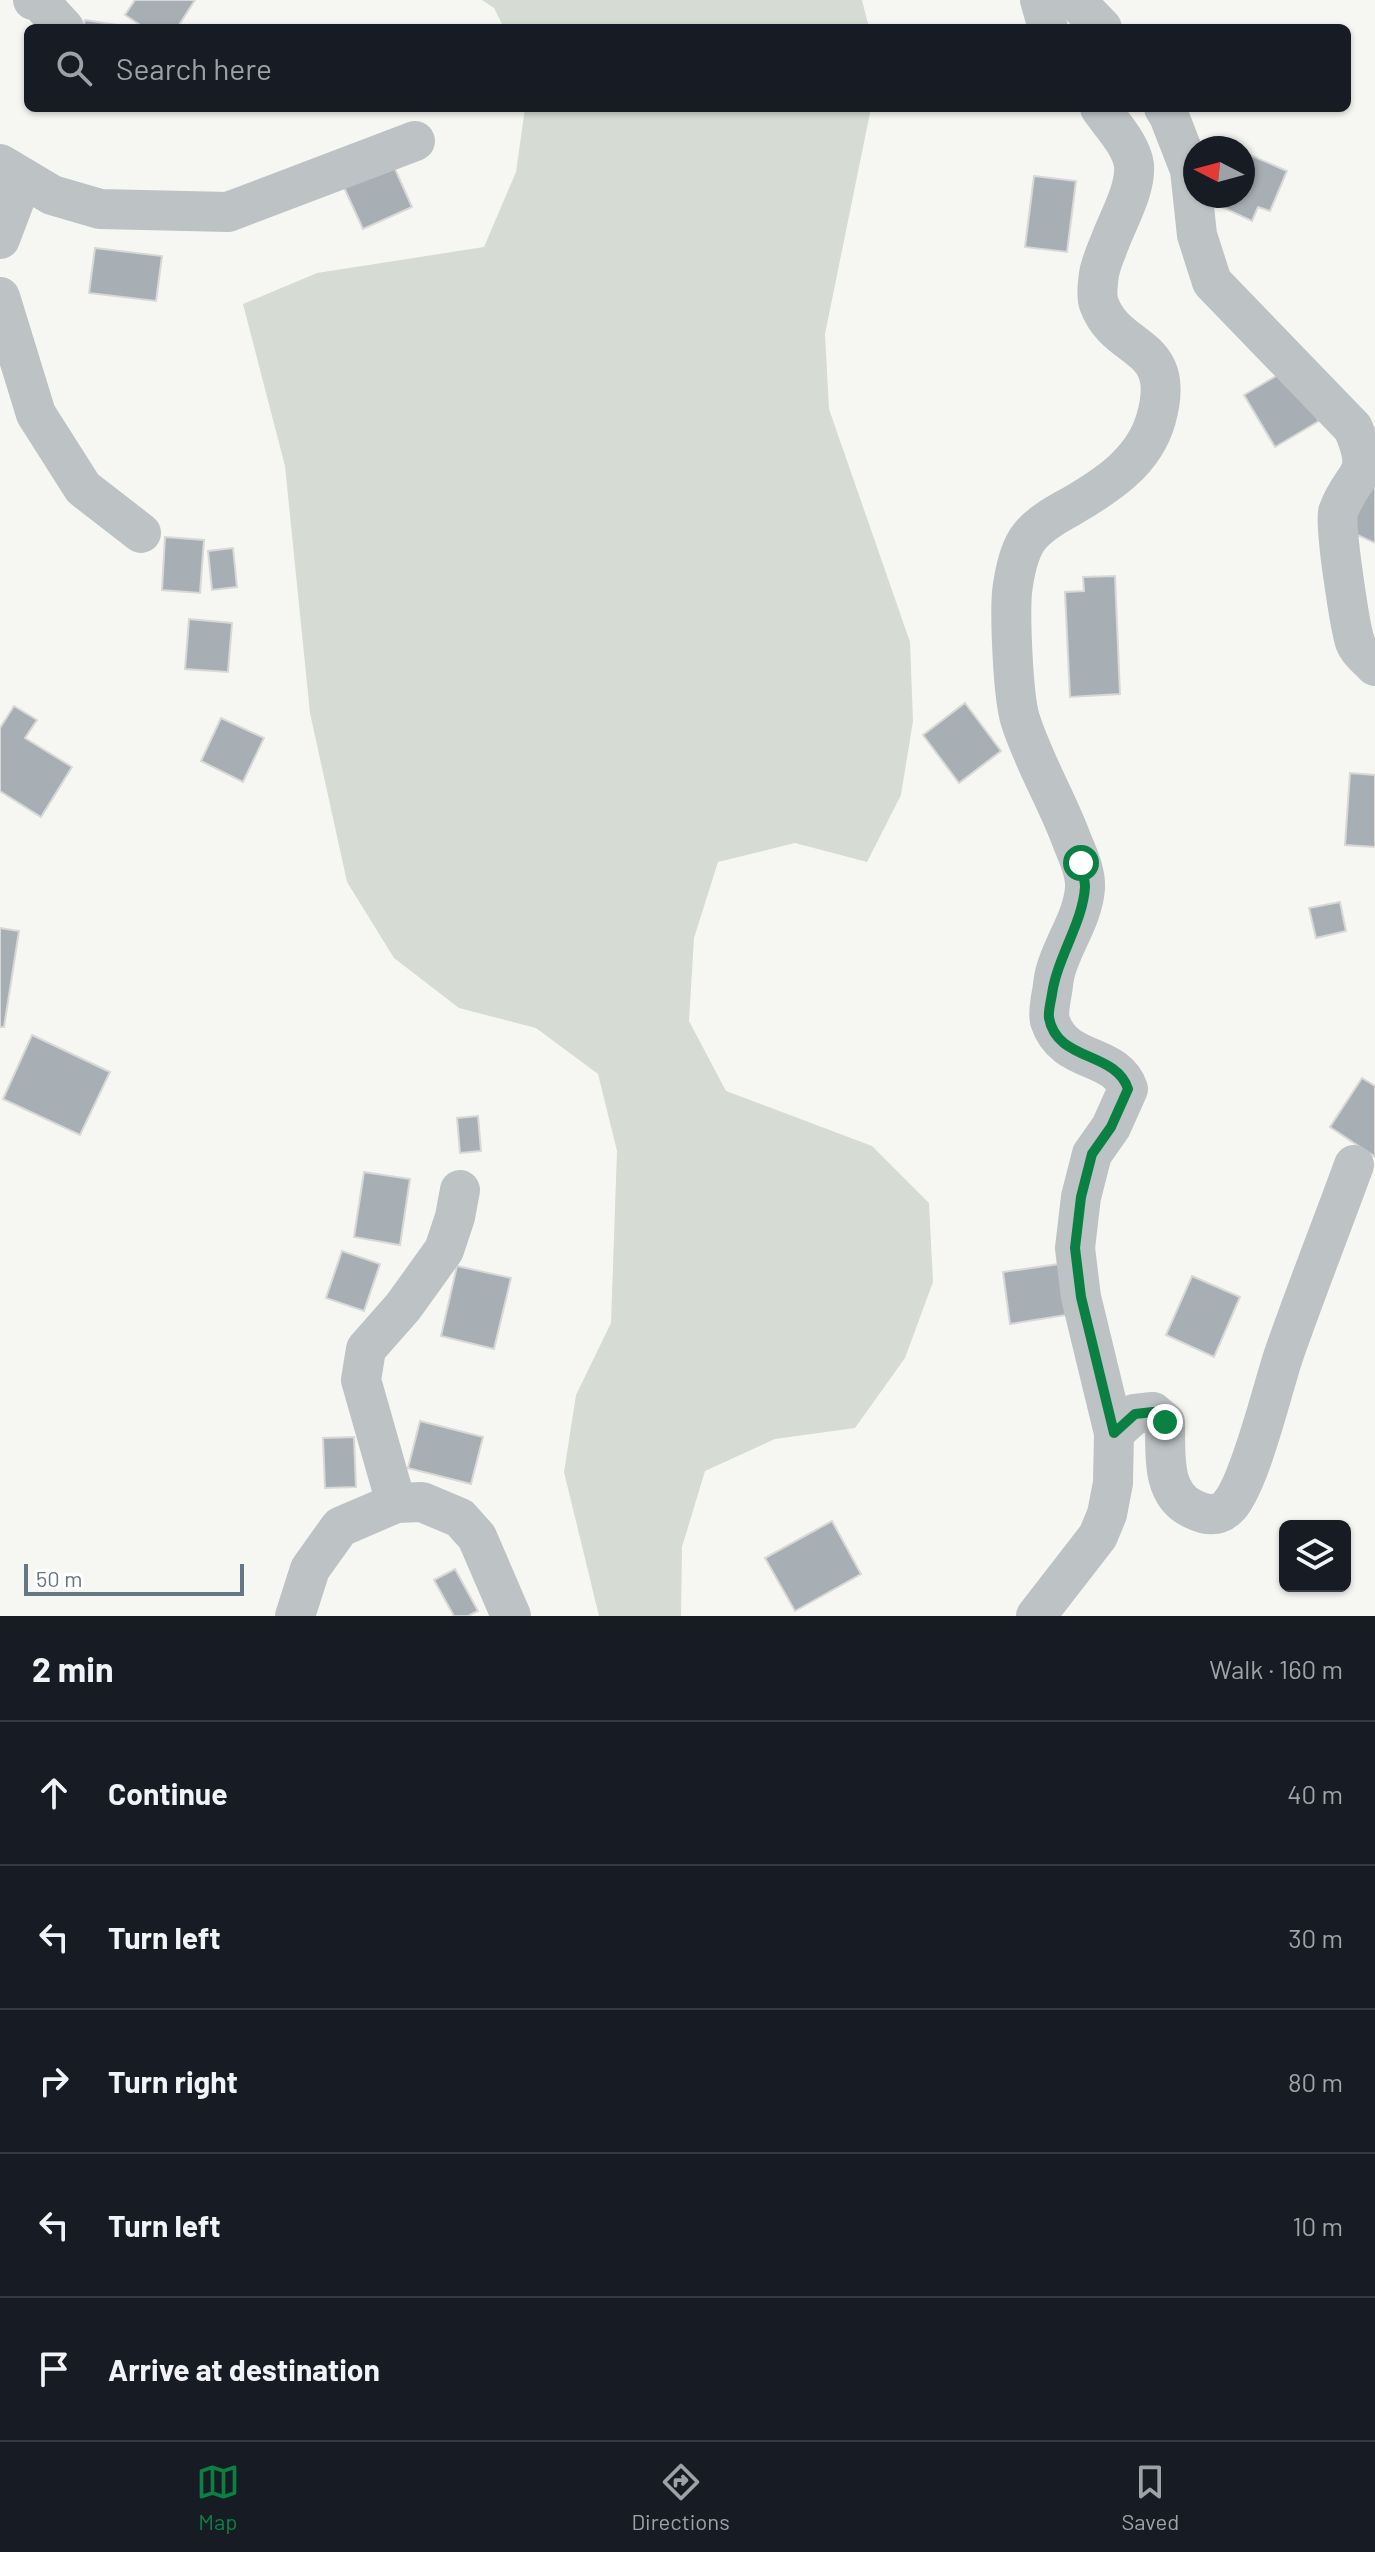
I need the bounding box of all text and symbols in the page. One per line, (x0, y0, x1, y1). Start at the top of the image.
search box (24, 24, 1351, 112)
icon: search (52, 46, 96, 90)
text: Search here (116, 50, 272, 86)
north arrow (1183, 136, 1255, 208)
route start (1063, 845, 1099, 881)
route end (1147, 1404, 1183, 1440)
map controls (1279, 1520, 1351, 1592)
button: layers (1279, 1520, 1351, 1592)
scale bar (24, 1560, 244, 1596)
text: 50 m (36, 1565, 82, 1591)
text: 2 min (32, 1648, 114, 1689)
text: Walk · 160 m (1209, 1653, 1343, 1684)
icon: ahead (32, 1771, 76, 1815)
text: Continue (108, 1775, 228, 1811)
text: 40 m (1287, 1778, 1343, 1809)
icon: left (32, 1915, 76, 1959)
text: Turn left (108, 1919, 221, 1955)
text: 30 m (1288, 1922, 1343, 1953)
icon: right (32, 2059, 76, 2103)
text: Turn right (108, 2063, 238, 2099)
text: 80 m (1288, 2066, 1343, 2097)
icon: left (32, 2203, 76, 2247)
text: Turn left (108, 2207, 221, 2243)
text: 10 m (1293, 2210, 1343, 2241)
icon: arrive (32, 2347, 76, 2391)
text: Arrive at destination (108, 2351, 380, 2387)
tab: Map (196, 2460, 240, 2534)
tab: Directions (631, 2460, 730, 2534)
tab: Saved (1121, 2460, 1179, 2534)

